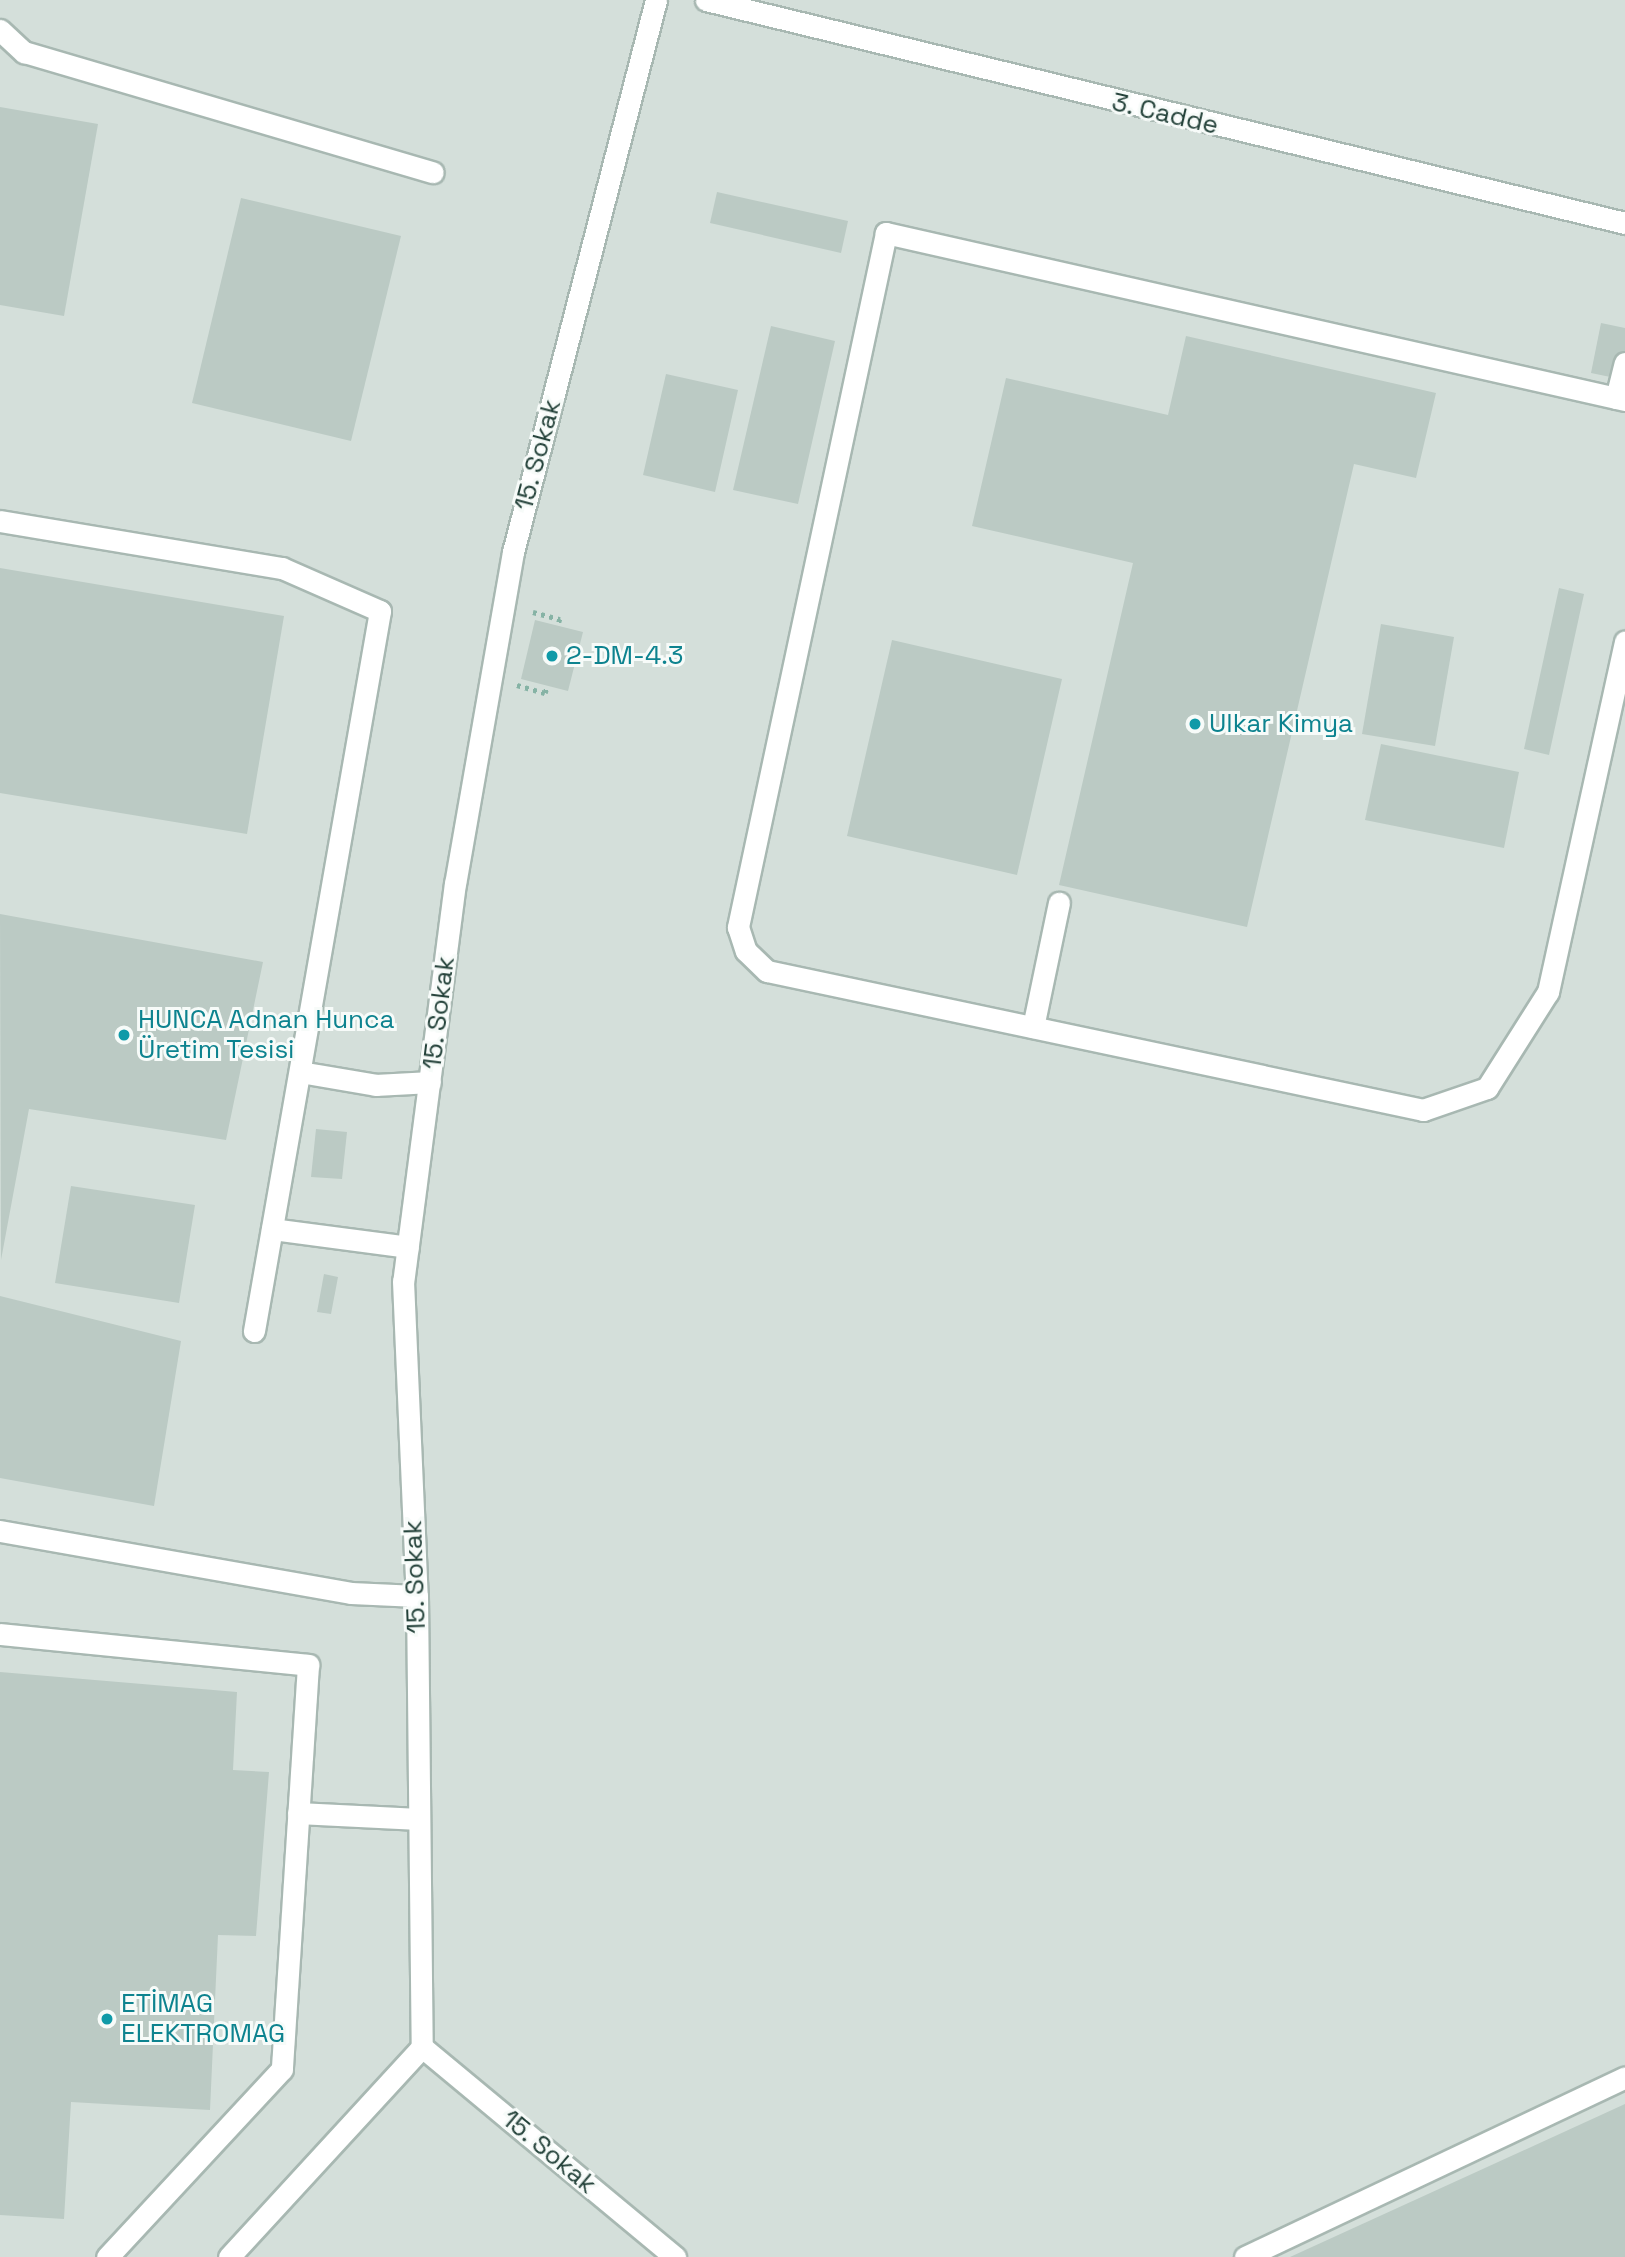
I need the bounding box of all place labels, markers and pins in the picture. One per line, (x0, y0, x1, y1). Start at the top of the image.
place label: 2-DM-4.3 (566, 640, 683, 672)
marker: 2-DM-4.3 (544, 648, 560, 664)
place label: Ulkar Kimya (1209, 708, 1353, 740)
marker: Ulkar Kimya (1187, 716, 1203, 732)
place label: HUNCA Adnan Hunca Üretim Tesisi (138, 1004, 395, 1066)
marker: HUNCA Adnan Hunca Üretim Tesisi (116, 1027, 132, 1043)
place label: ETİMAG ELEKTROMAG (121, 1988, 285, 2050)
marker: ETİMAG ELEKTROMAG (99, 2011, 115, 2027)

